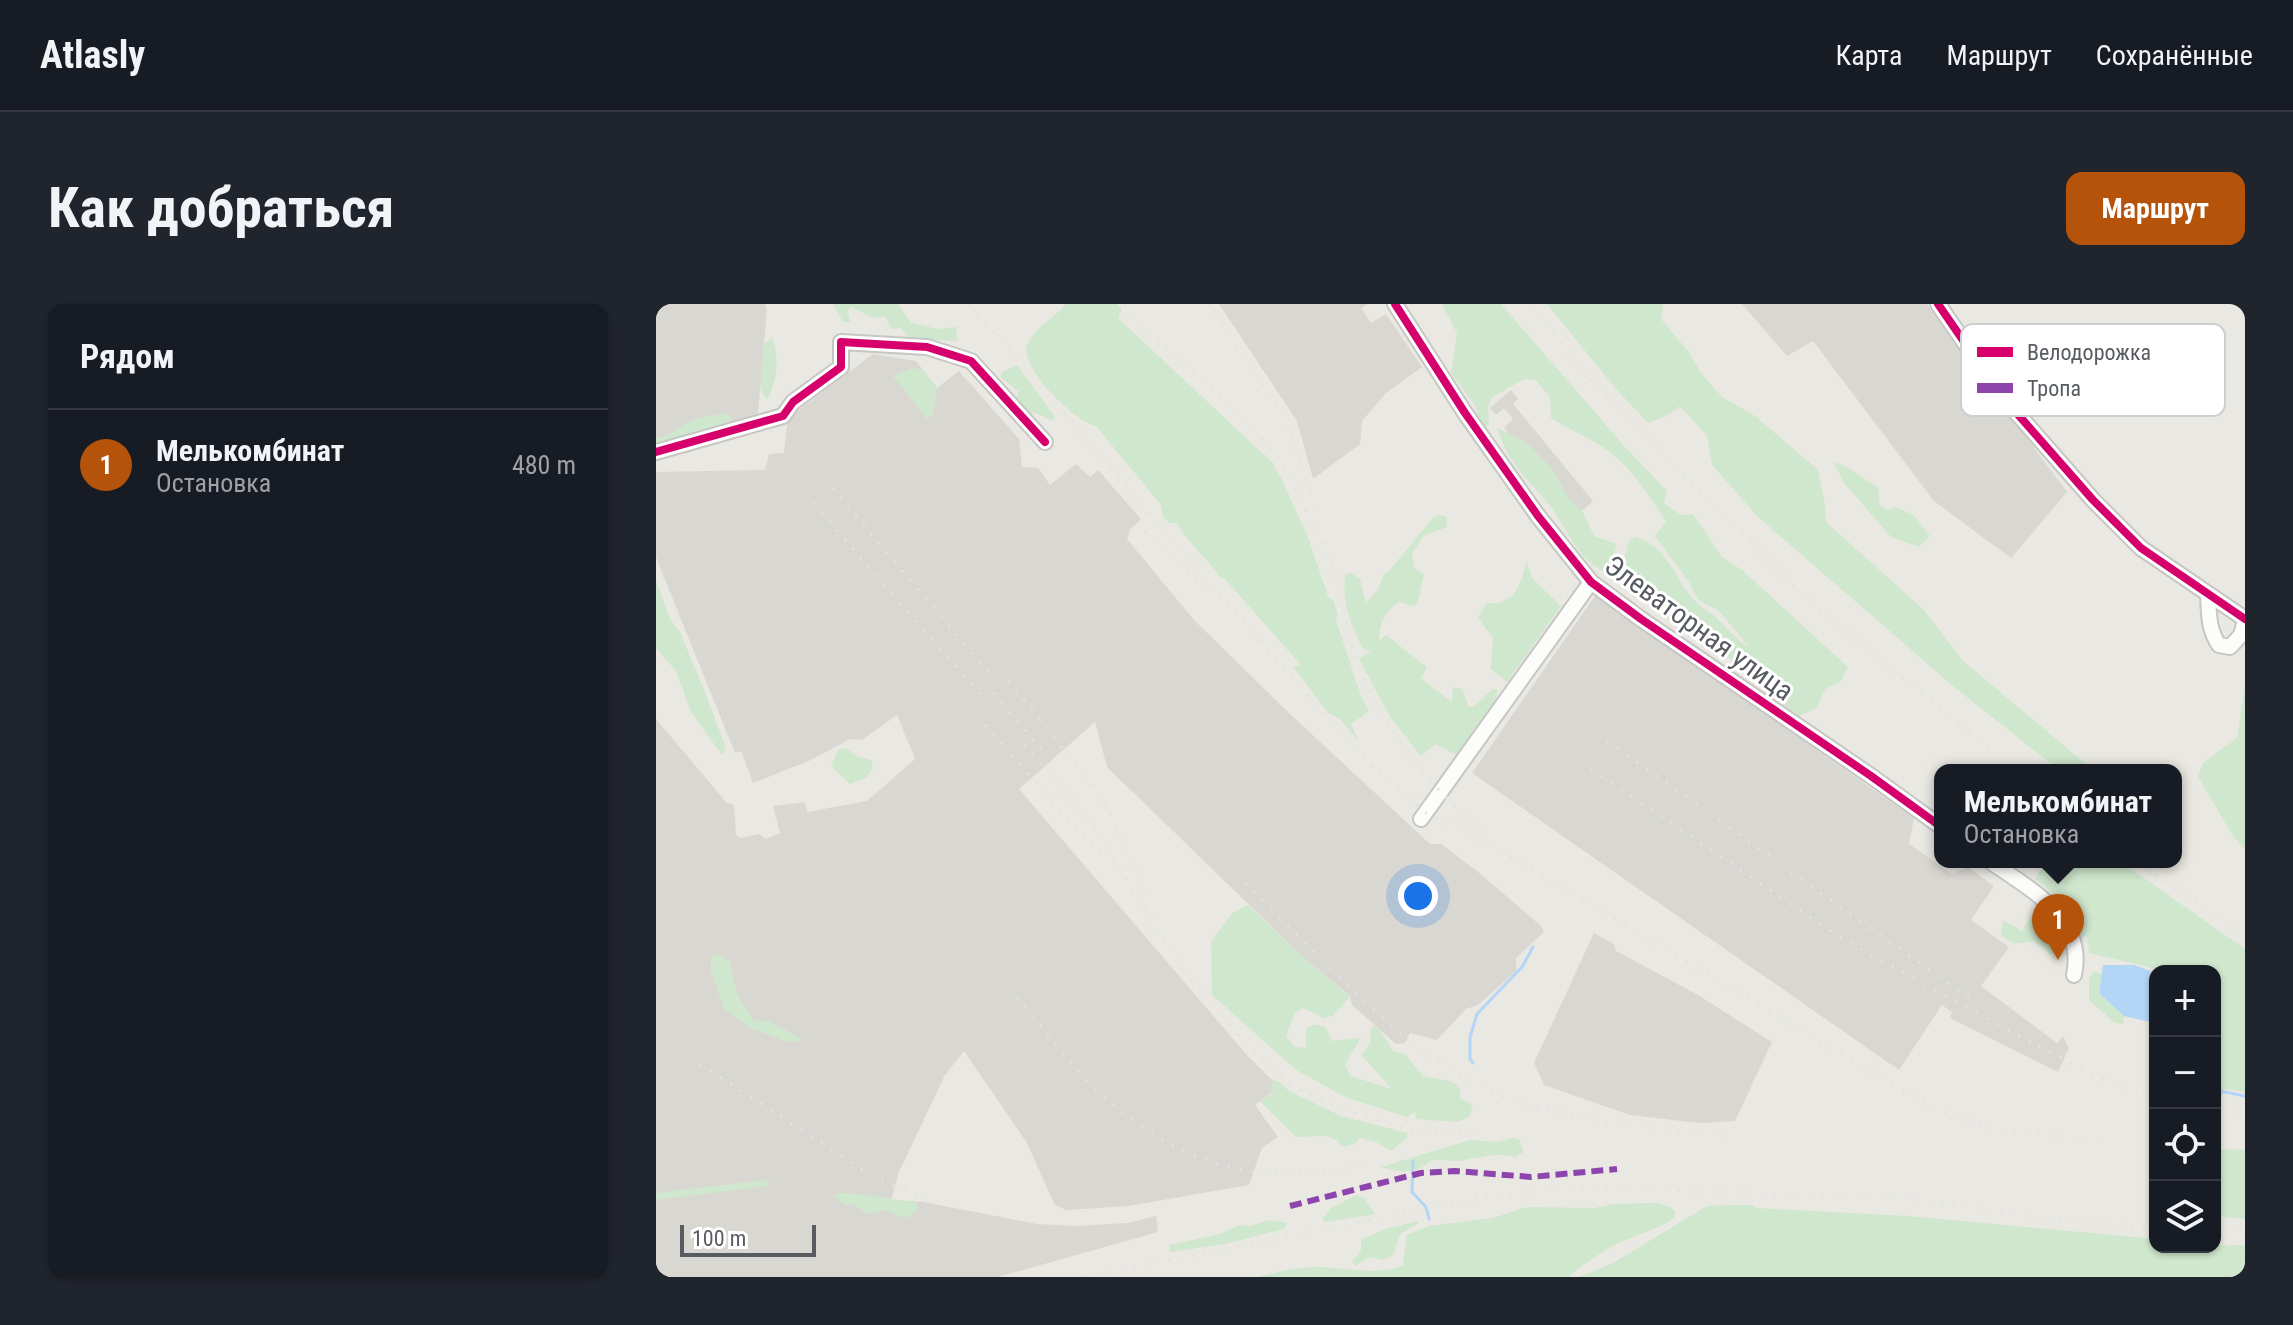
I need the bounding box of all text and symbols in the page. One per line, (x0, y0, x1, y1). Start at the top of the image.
text: Atlasly (40, 33, 145, 77)
text: Карта (1836, 39, 1902, 72)
text: Маршрут (1946, 39, 2052, 72)
text: Сохранённые (2096, 39, 2253, 72)
button: Маршрут (2066, 172, 2245, 245)
text: Как добраться (48, 175, 394, 241)
legend (1961, 324, 2225, 416)
text: Рядом (80, 336, 175, 376)
text: Велодорожка (2027, 340, 2151, 365)
text: Тропа (2027, 376, 2081, 401)
text: Мелькомбинат (156, 433, 344, 468)
text: 1 (99, 450, 113, 480)
text: 480 m (512, 450, 576, 480)
text: Остановка (156, 468, 271, 498)
street label: Элеваторная улица (1598, 548, 1800, 708)
popup (1934, 764, 2182, 868)
text: Мелькомбинат (1964, 784, 2152, 819)
text: Остановка (1964, 819, 2079, 849)
your location (1398, 876, 1438, 916)
pin: 1 (2032, 894, 2084, 960)
map controls (2149, 965, 2221, 1253)
button: + (2149, 965, 2221, 1037)
button: − (2149, 1037, 2221, 1109)
button: locate (2149, 1109, 2221, 1181)
button: layers (2149, 1181, 2221, 1253)
scale bar (680, 1221, 816, 1257)
text: 100 m (692, 1226, 746, 1251)

